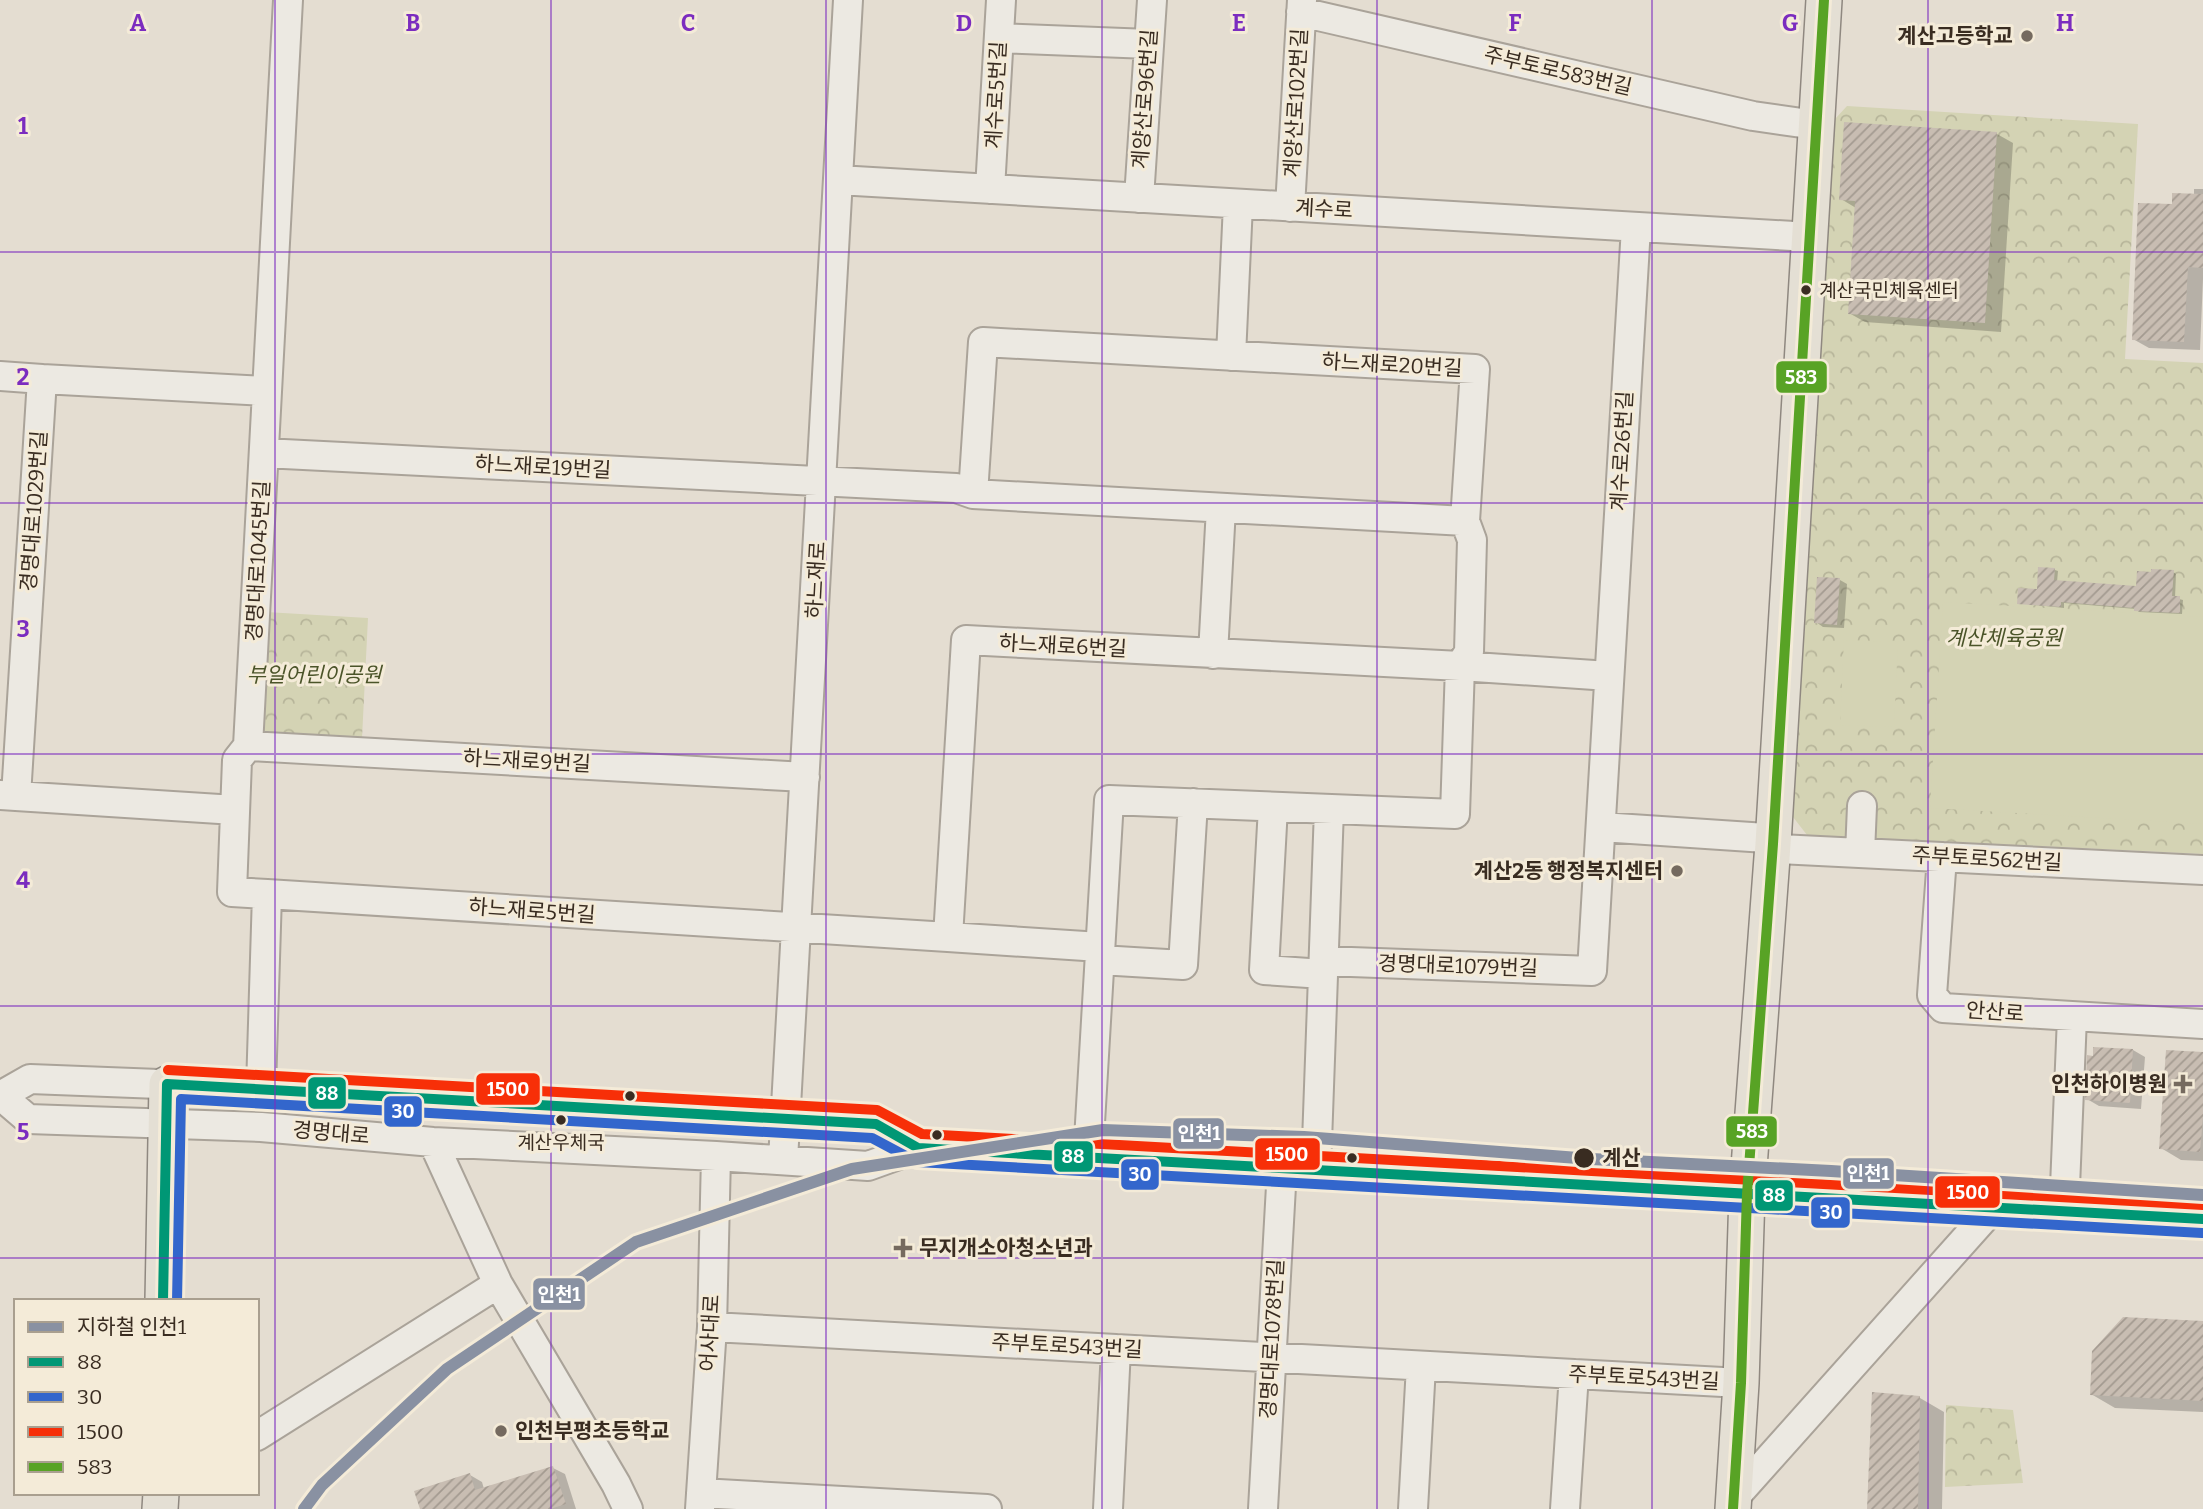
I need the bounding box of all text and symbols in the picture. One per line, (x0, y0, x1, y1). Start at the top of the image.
text: A (130, 9, 147, 37)
text: B (406, 9, 420, 37)
text: C (681, 9, 695, 37)
text: D (956, 9, 972, 37)
text: E (1232, 9, 1246, 37)
text: F (1509, 9, 1522, 37)
text: G (1782, 9, 1799, 37)
text: H (2056, 9, 2074, 37)
place label: 계산고등학교 (1897, 23, 2013, 49)
street label: 계양산로96번길 (1127, 28, 1163, 170)
street label: 계양산로102번길 (1279, 28, 1313, 178)
marker: 계산고등학교 (2019, 28, 2035, 44)
street label: 계수로5번길 (980, 40, 1012, 150)
street label: 주부토로583번길 (1481, 41, 1635, 101)
text: 1 (18, 112, 28, 140)
street label: 계수로 (1294, 195, 1354, 223)
place label: 계산국민체육센터 (1819, 279, 1959, 302)
marker: 계산국민체육센터 (1799, 283, 1813, 297)
street label: 하느재로20번길 (1321, 348, 1463, 382)
line badge: 583 (1775, 360, 1828, 394)
text: 2 (17, 363, 30, 391)
text: 583 (1785, 366, 1817, 389)
street label: 계수로26번길 (1606, 390, 1638, 512)
street label: 경명대로1029번길 (15, 429, 53, 593)
street label: 하느재로19번길 (474, 450, 612, 484)
street label: 경명대로1045번길 (241, 480, 275, 642)
street label: 하느재로 (801, 541, 831, 619)
text: 3 (16, 615, 30, 643)
park label: 계산체육공원 (1946, 625, 2064, 651)
street label: 하느재로6번길 (998, 630, 1128, 662)
park label: 부일어린이공원 (246, 662, 383, 688)
street label: 하느재로9번길 (462, 745, 592, 777)
street label: 주부토로562번길 (1911, 842, 2063, 876)
place label: 계산2동 행정복지센터 (1474, 858, 1663, 884)
marker: 계산2동 행정복지센터 (1669, 863, 1685, 879)
text: 4 (16, 866, 30, 894)
street label: 하느재로5번길 (468, 894, 596, 928)
street label: 경명대로1079번길 (1377, 950, 1539, 982)
street label: 안산로 (1965, 997, 2025, 1027)
place label: 인천하이병원 (2051, 1071, 2167, 1097)
line badge: 1500 (475, 1072, 541, 1106)
marker: 인천하이병원 (2173, 1074, 2193, 1094)
line badge: 88 (307, 1076, 347, 1110)
text: 1500 (487, 1078, 529, 1101)
text: 88 (316, 1082, 338, 1105)
unlabelled marker (623, 1089, 637, 1103)
line badge: 30 (383, 1095, 423, 1128)
text: 30 (391, 1100, 415, 1123)
marker: 계산우체국 (554, 1113, 568, 1127)
line badge: 583 (1725, 1115, 1778, 1148)
street label: 경명대로 (291, 1117, 371, 1149)
line badge: 인천1 (1172, 1117, 1225, 1150)
text: 5 (17, 1118, 29, 1146)
text: 583 (1736, 1120, 1768, 1143)
text: 인천1 (1177, 1122, 1221, 1145)
unlabelled marker (930, 1128, 944, 1142)
place label: 계산우체국 (517, 1131, 605, 1154)
line badge: 1500 (1254, 1137, 1321, 1171)
line badge: 88 (1053, 1140, 1094, 1173)
text: 1500 (1266, 1143, 1308, 1166)
text: 88 (1062, 1145, 1084, 1168)
place label: 계산 (1602, 1145, 1641, 1171)
marker: 계산 (1572, 1146, 1596, 1170)
unlabelled marker (1345, 1151, 1359, 1165)
line badge: 인천1 (1842, 1157, 1895, 1190)
line badge: 30 (1120, 1158, 1160, 1191)
text: 인천1 (1846, 1162, 1890, 1185)
text: 30 (1128, 1163, 1152, 1186)
line badge: 1500 (1934, 1175, 2001, 1209)
line badge: 88 (1754, 1179, 1794, 1212)
text: 1500 (1947, 1181, 1989, 1204)
text: 88 (1763, 1184, 1785, 1207)
line badge: 30 (1810, 1196, 1851, 1229)
text: 30 (1819, 1201, 1843, 1224)
place label: 무지개소아청소년과 (919, 1235, 1093, 1261)
marker: 무지개소아청소년과 (893, 1238, 913, 1258)
street label: 경명대로1078번길 (1255, 1258, 1289, 1420)
line badge: 인천1 (532, 1277, 586, 1311)
text: 인천1 (537, 1283, 581, 1306)
street label: 어사대로 (695, 1294, 725, 1372)
legend (14, 1299, 259, 1495)
text: 지하철 인천1 (77, 1314, 187, 1340)
street label: 주부토로543번길 (991, 1329, 1143, 1363)
text: 88 (77, 1349, 102, 1375)
street label: 주부토로543번길 (1568, 1361, 1720, 1395)
text: 30 (77, 1384, 102, 1410)
place label: 인천부평초등학교 (515, 1418, 670, 1444)
text: 1500 (77, 1419, 124, 1445)
marker: 인천부평초등학교 (493, 1423, 509, 1439)
text: 583 (77, 1454, 112, 1480)

